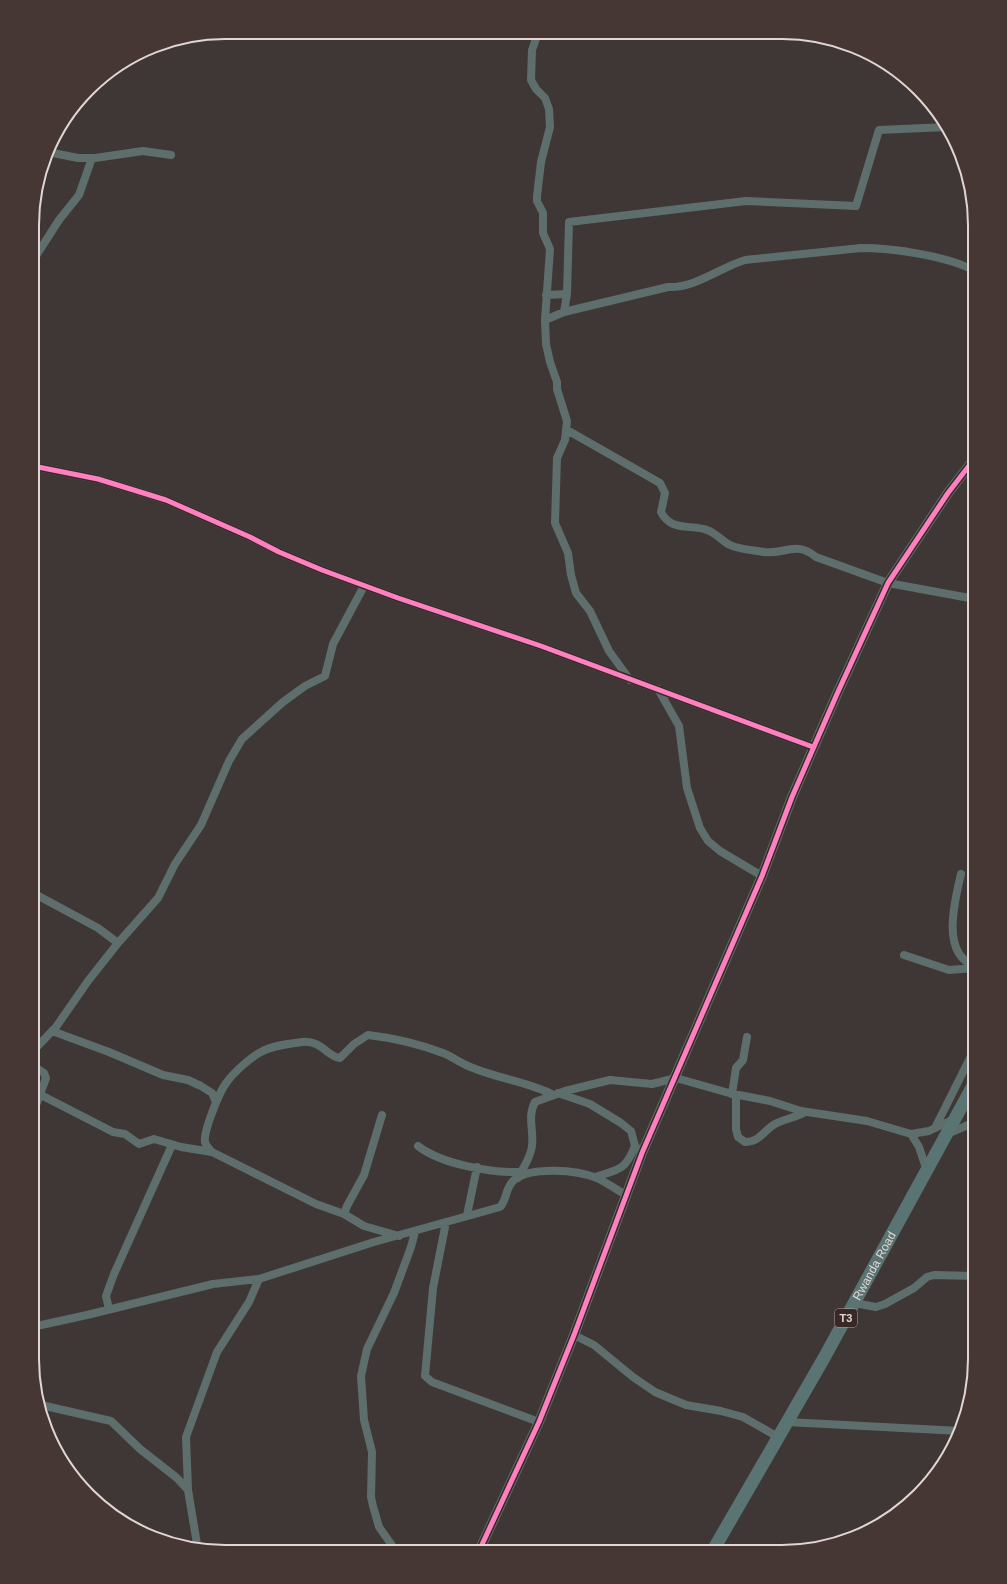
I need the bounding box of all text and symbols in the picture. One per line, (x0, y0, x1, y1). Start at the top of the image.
street label: Rwanda Road (850, 1229, 899, 1303)
road number: T3 (835, 1309, 857, 1327)

